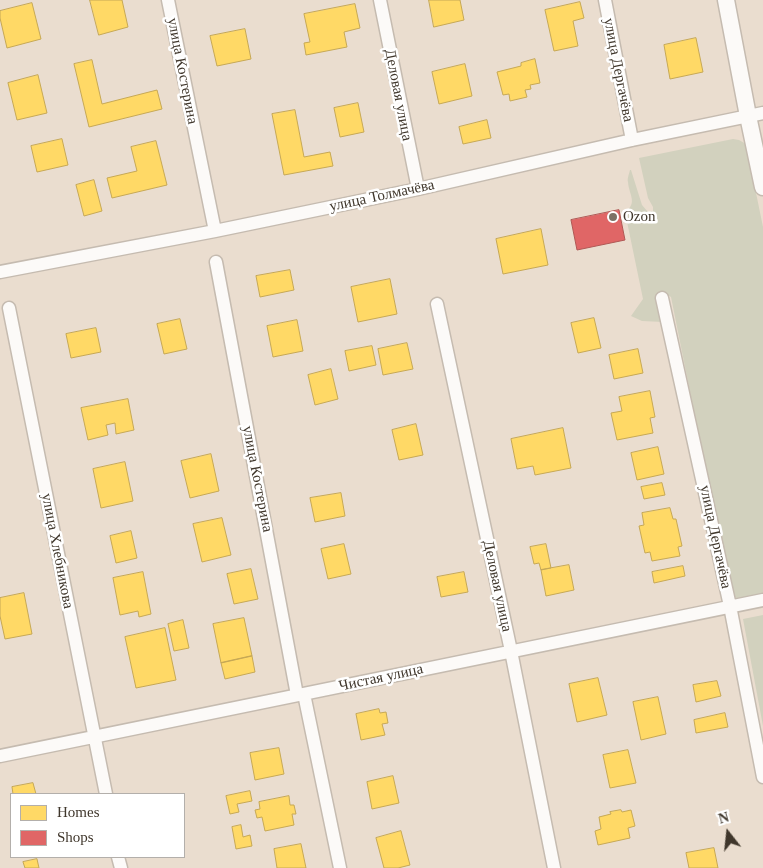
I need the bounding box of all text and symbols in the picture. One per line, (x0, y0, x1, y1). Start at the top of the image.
street label: улица Костерина (163, 16, 201, 126)
street label: улица Дергачёва (599, 17, 637, 123)
street label: Деловая улица (380, 47, 416, 143)
street label: улица Толмачёва (328, 176, 436, 216)
place label: Ozon (623, 208, 655, 226)
marker: Ozon (607, 211, 619, 223)
street label: улица Костерина (238, 424, 276, 534)
street label: улица Дергачёва (695, 484, 735, 590)
street label: улица Хлебникова (37, 492, 77, 610)
street label: Деловая улица (478, 539, 516, 633)
street label: Чистая улица (337, 660, 425, 696)
legend (10, 793, 185, 858)
text: Homes (57, 804, 100, 820)
north arrow (703, 808, 753, 858)
text: N (717, 809, 731, 827)
text: Shops (57, 829, 94, 845)

